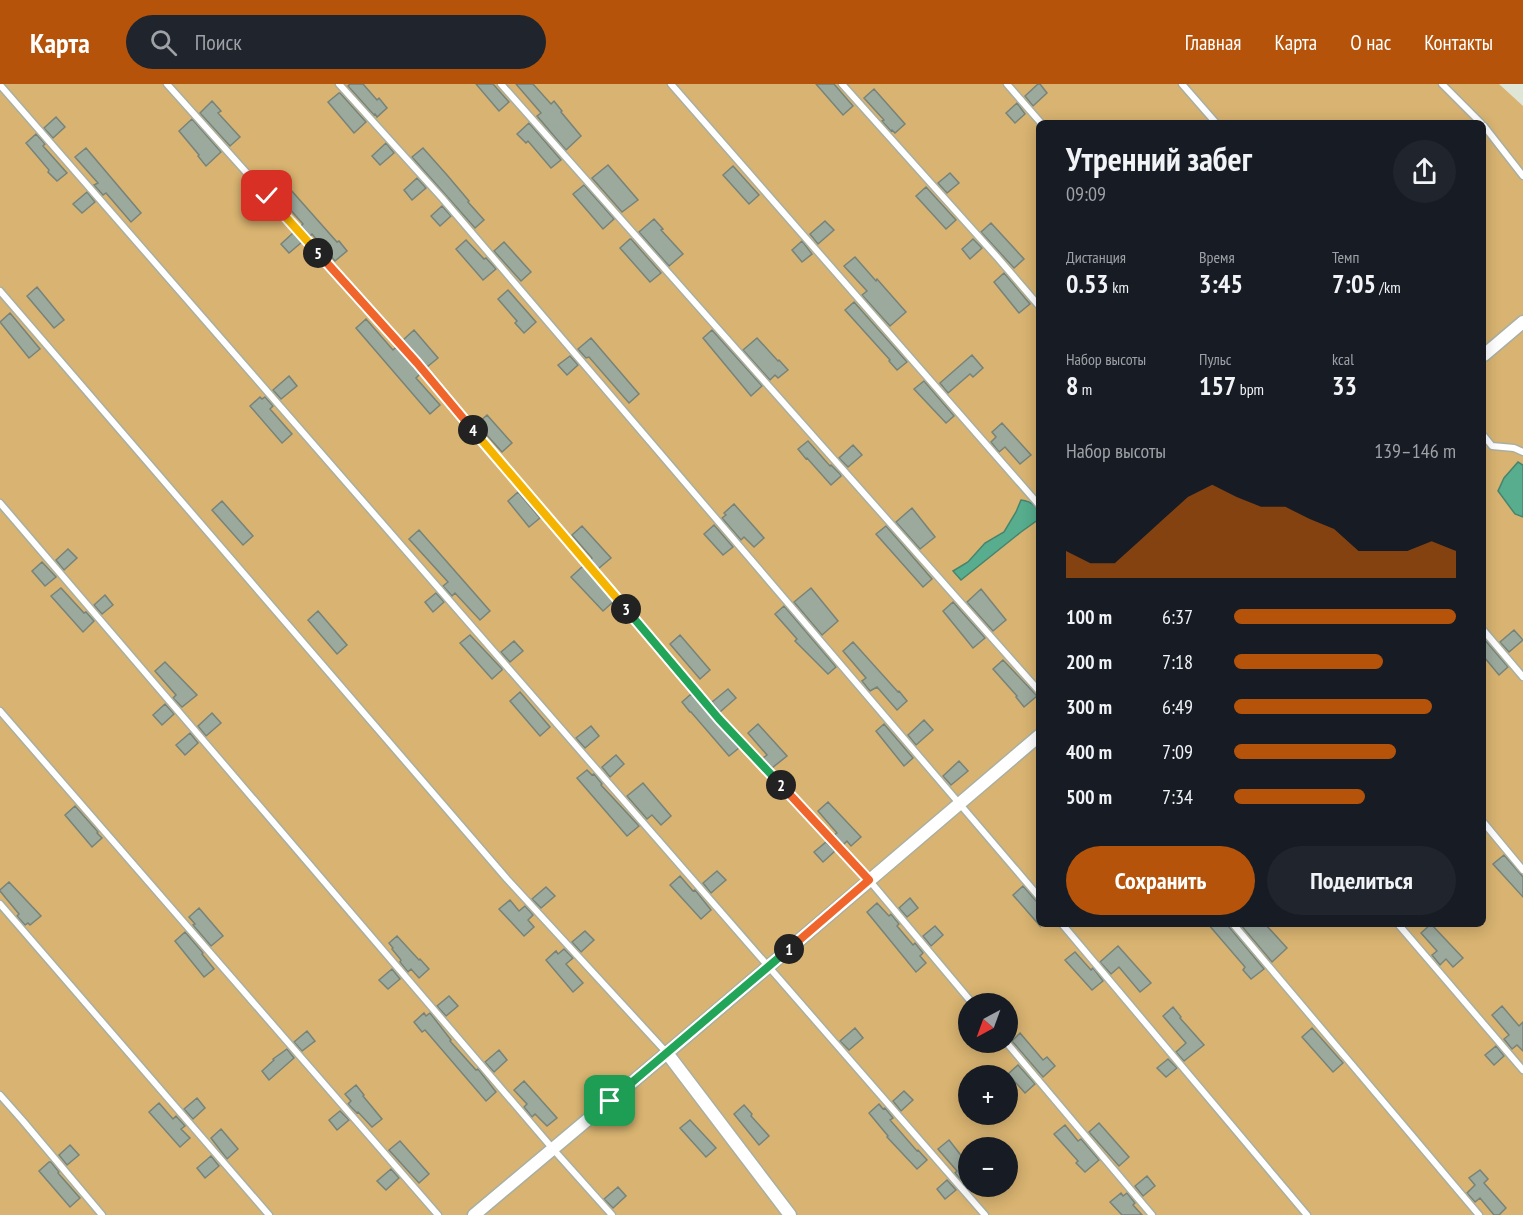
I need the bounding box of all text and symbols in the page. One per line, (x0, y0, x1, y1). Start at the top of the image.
search box (126, 15, 546, 69)
text: Карта (30, 24, 90, 61)
icon: search (147, 26, 180, 59)
text: Поиск (195, 28, 242, 56)
text: Главная (1185, 29, 1241, 56)
text: Карта (1274, 29, 1317, 56)
text: О нас (1350, 29, 1391, 56)
text: Контакты (1424, 29, 1493, 56)
text: Утренний забег (1066, 137, 1252, 180)
button: share (1393, 140, 1456, 203)
pin (241, 170, 292, 221)
icon: check (250, 179, 283, 212)
text: 09:09 (1066, 181, 1106, 207)
pin: 5 (303, 238, 333, 268)
text: 5 (314, 243, 322, 263)
text: Дистанция (1066, 247, 1126, 267)
text: Время (1199, 247, 1235, 267)
text: Темп (1332, 247, 1359, 267)
text: 0.53 (1066, 267, 1109, 300)
text: 3:45 (1199, 267, 1243, 300)
text: 7:05 (1332, 267, 1376, 300)
text: km (1109, 277, 1129, 297)
text: /km (1376, 277, 1401, 297)
text: Набор высоты (1066, 349, 1146, 369)
text: Пульс (1199, 349, 1231, 369)
text: kcal (1332, 349, 1354, 369)
text: 8 (1066, 369, 1078, 402)
text: 157 (1199, 369, 1236, 402)
text: 33 (1332, 369, 1357, 402)
text: m (1078, 379, 1092, 399)
text: bpm (1236, 379, 1264, 399)
pin: 4 (458, 415, 488, 445)
text: 4 (469, 420, 477, 440)
text: Набор высоты (1066, 438, 1166, 464)
text: 139–146 m (1374, 438, 1456, 464)
pin: 3 (611, 594, 641, 624)
text: 3 (622, 599, 630, 619)
text: 100 m (1066, 604, 1112, 630)
text: 6:37 (1162, 604, 1193, 630)
text: 200 m (1066, 649, 1112, 675)
text: 7:18 (1162, 649, 1193, 675)
text: 300 m (1066, 694, 1112, 720)
text: 6:49 (1162, 694, 1193, 720)
text: 400 m (1066, 739, 1112, 765)
text: 7:09 (1162, 739, 1193, 765)
pin: 2 (766, 770, 796, 800)
text: 2 (777, 775, 785, 795)
text: 500 m (1066, 784, 1112, 810)
text: 7:34 (1162, 784, 1193, 810)
button: Сохранить (1066, 846, 1255, 915)
button: Поделиться (1267, 846, 1456, 915)
pin: 1 (774, 934, 804, 964)
text: 1 (785, 939, 793, 959)
north arrow (958, 993, 1018, 1053)
map controls (958, 993, 1018, 1197)
button: + (958, 1065, 1018, 1125)
pin (584, 1075, 635, 1126)
icon: arrive (593, 1084, 626, 1117)
button: − (958, 1137, 1018, 1197)

